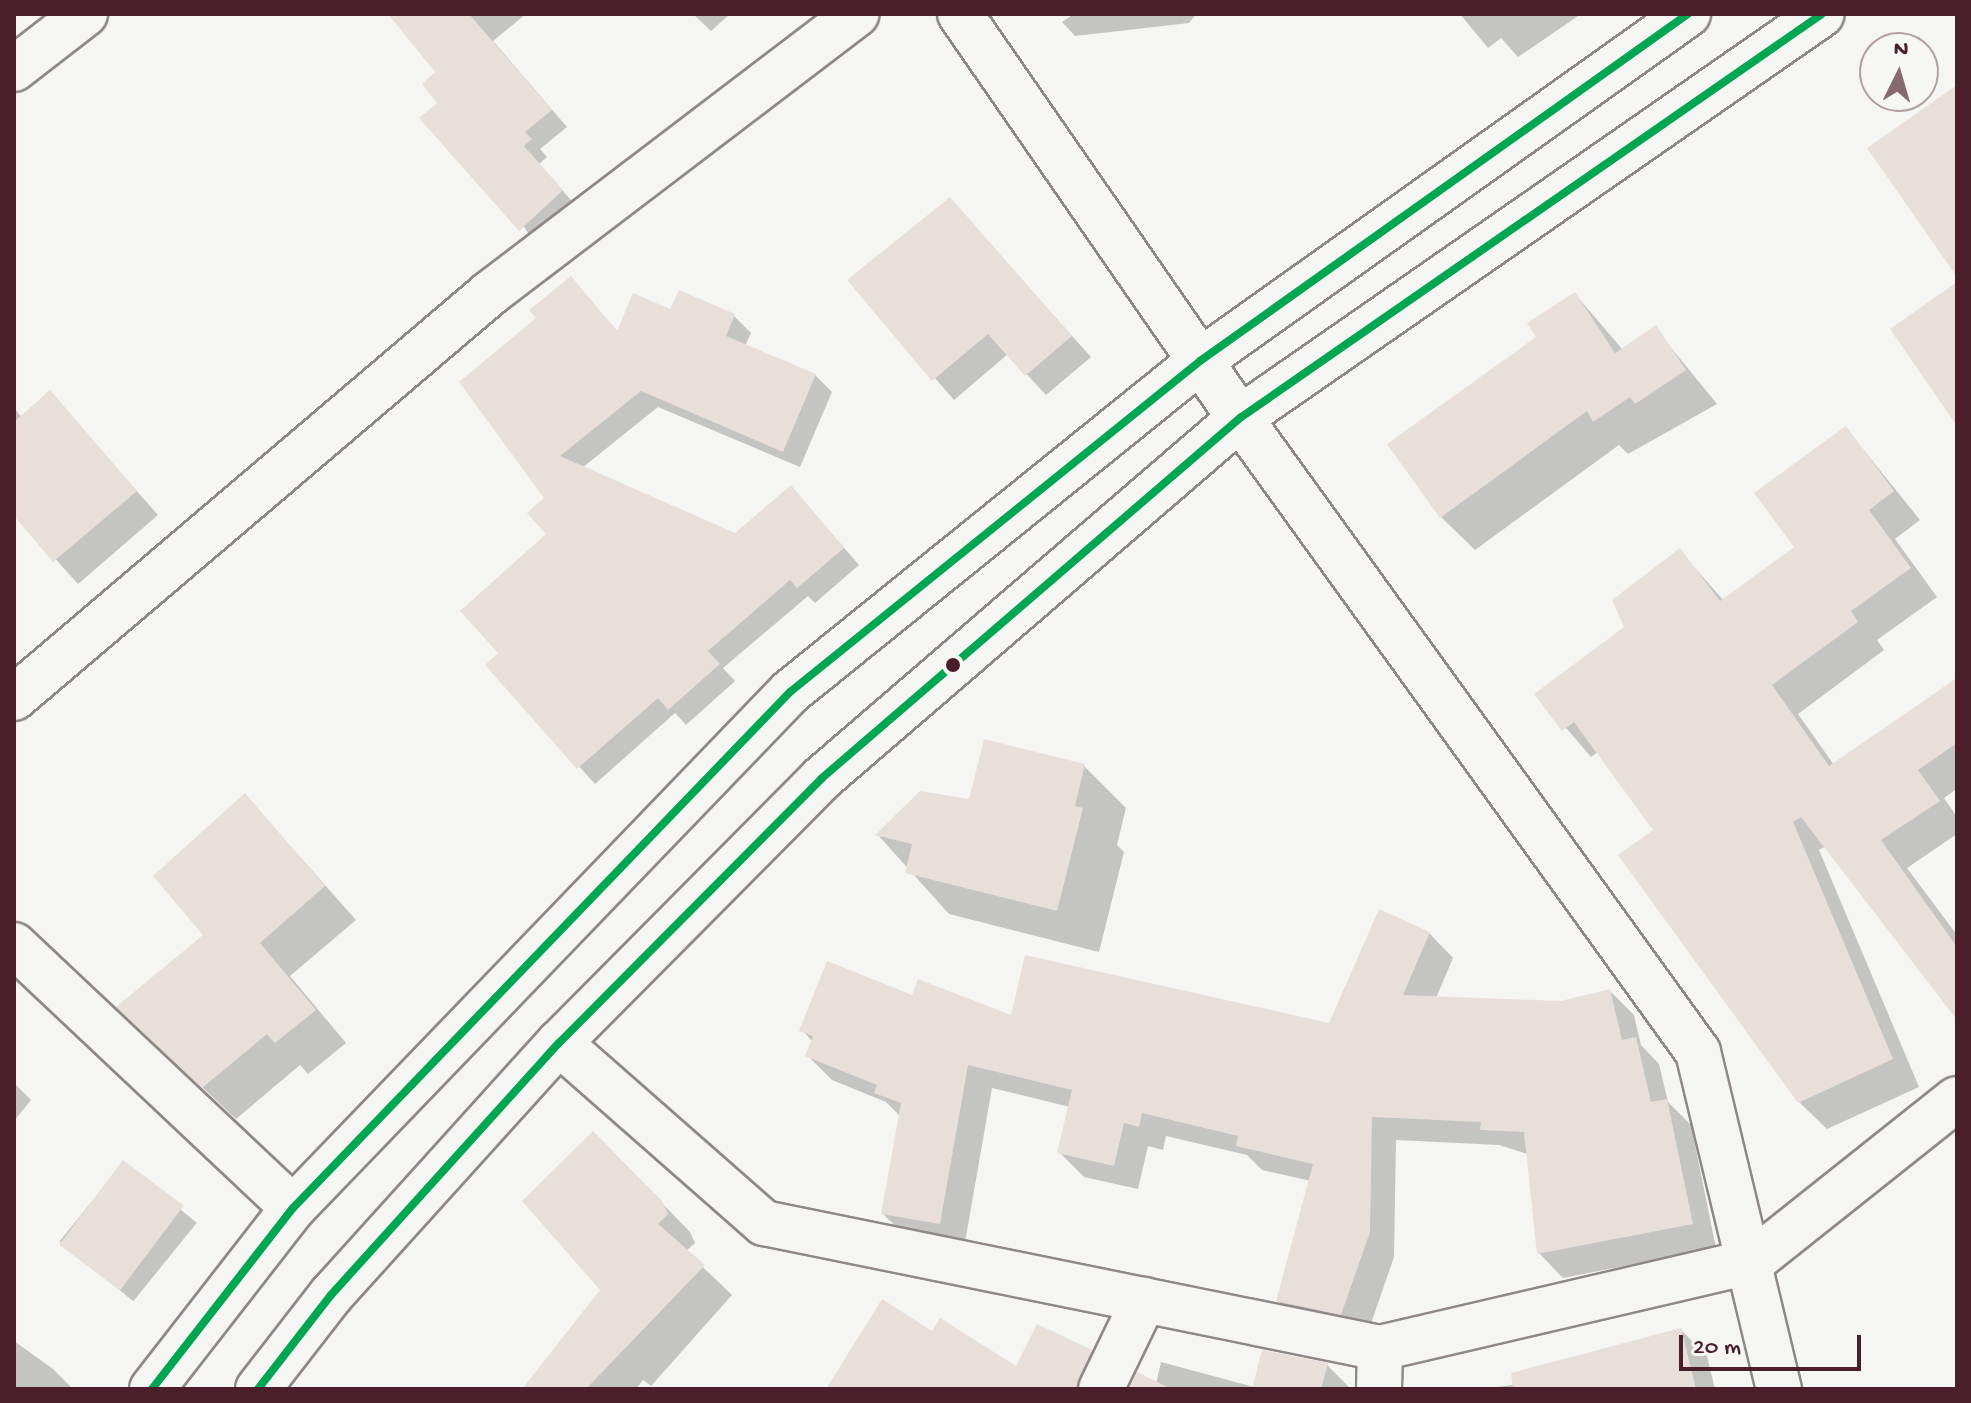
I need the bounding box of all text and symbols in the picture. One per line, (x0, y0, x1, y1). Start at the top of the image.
north arrow (1859, 32, 1939, 112)
text: N (1893, 37, 1909, 64)
unlabelled marker (945, 657, 961, 673)
scale bar (1683, 1319, 1865, 1369)
text: 20 m (1693, 1334, 1741, 1363)

